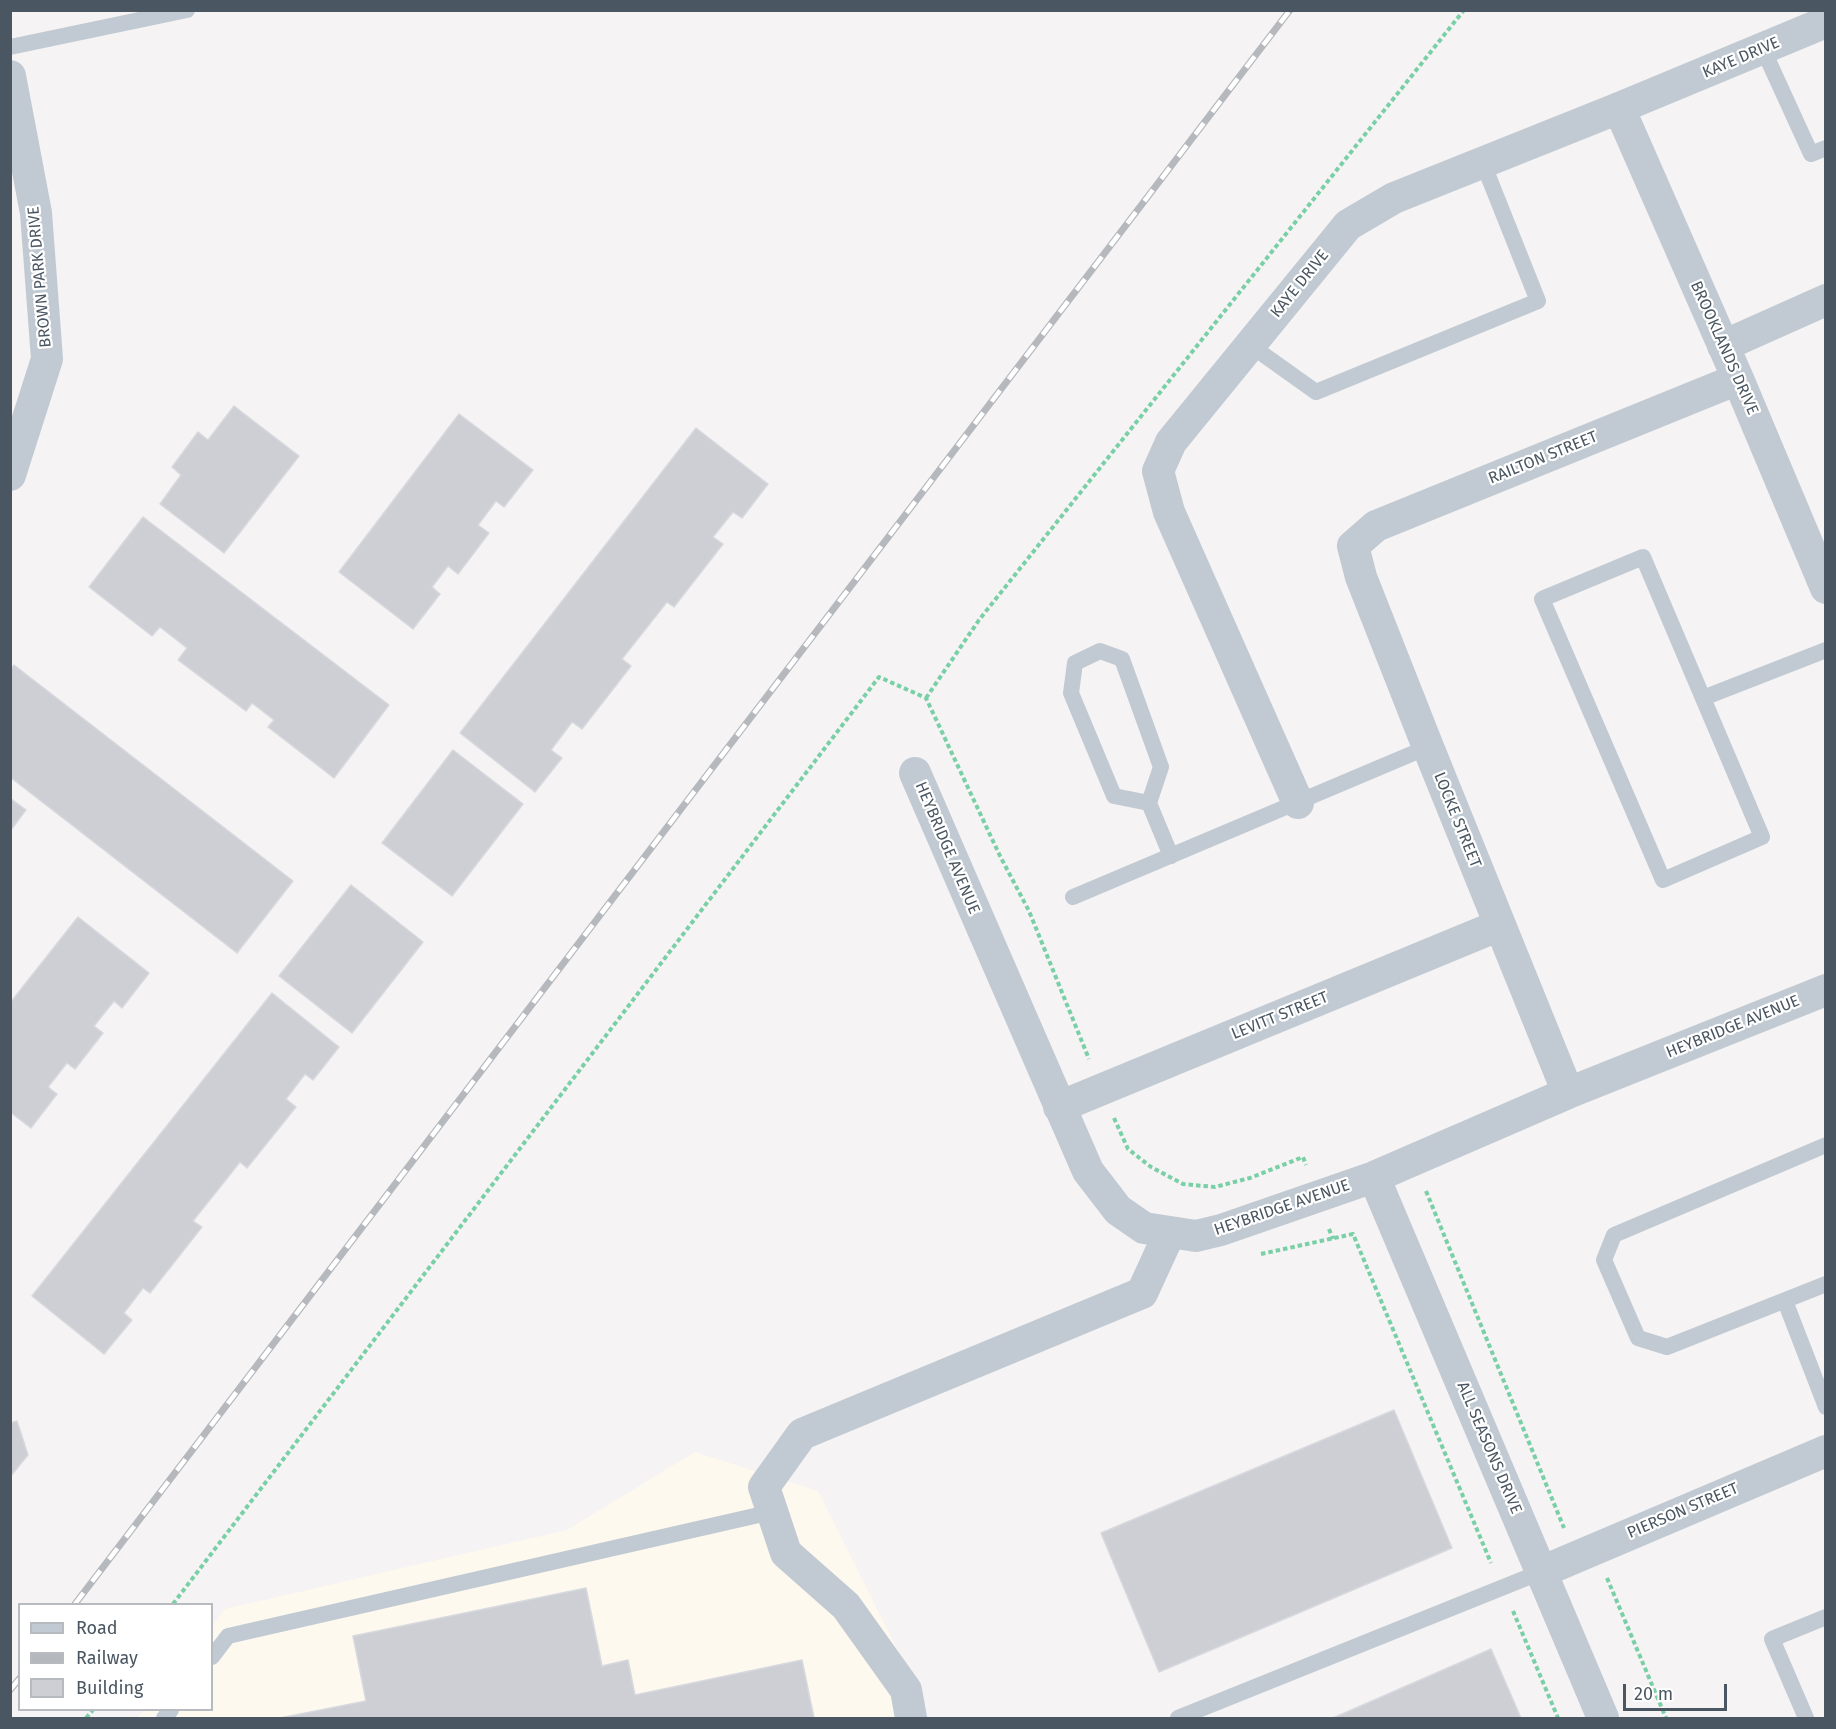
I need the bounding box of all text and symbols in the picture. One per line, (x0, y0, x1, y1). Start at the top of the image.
street label: KAYE DRIVE (1700, 33, 1782, 83)
street label: BROWN PARK DRIVE (24, 206, 56, 348)
street label: KAYE DRIVE (1267, 246, 1333, 322)
street label: BROOKLANDS DRIVE (1686, 278, 1762, 418)
street label: RAILTON STREET (1486, 427, 1600, 489)
street label: LOCKE STREET (1429, 769, 1485, 871)
street label: HEYBRIDGE AVENUE (910, 779, 984, 917)
street label: LEVITT STREET (1229, 988, 1331, 1044)
street label: HEYBRIDGE AVENUE (1664, 992, 1802, 1062)
street label: HEYBRIDGE AVENUE (1212, 1176, 1352, 1240)
street label: ALL SEASONS DRIVE (1452, 1379, 1526, 1517)
street label: PIERSON STREET (1625, 1479, 1741, 1543)
legend (18, 1603, 213, 1711)
text: Road (76, 1617, 118, 1639)
text: Railway (76, 1647, 138, 1669)
scale bar (1626, 1672, 1730, 1710)
text: Building (76, 1677, 143, 1699)
text: 20 m (1634, 1683, 1673, 1705)

